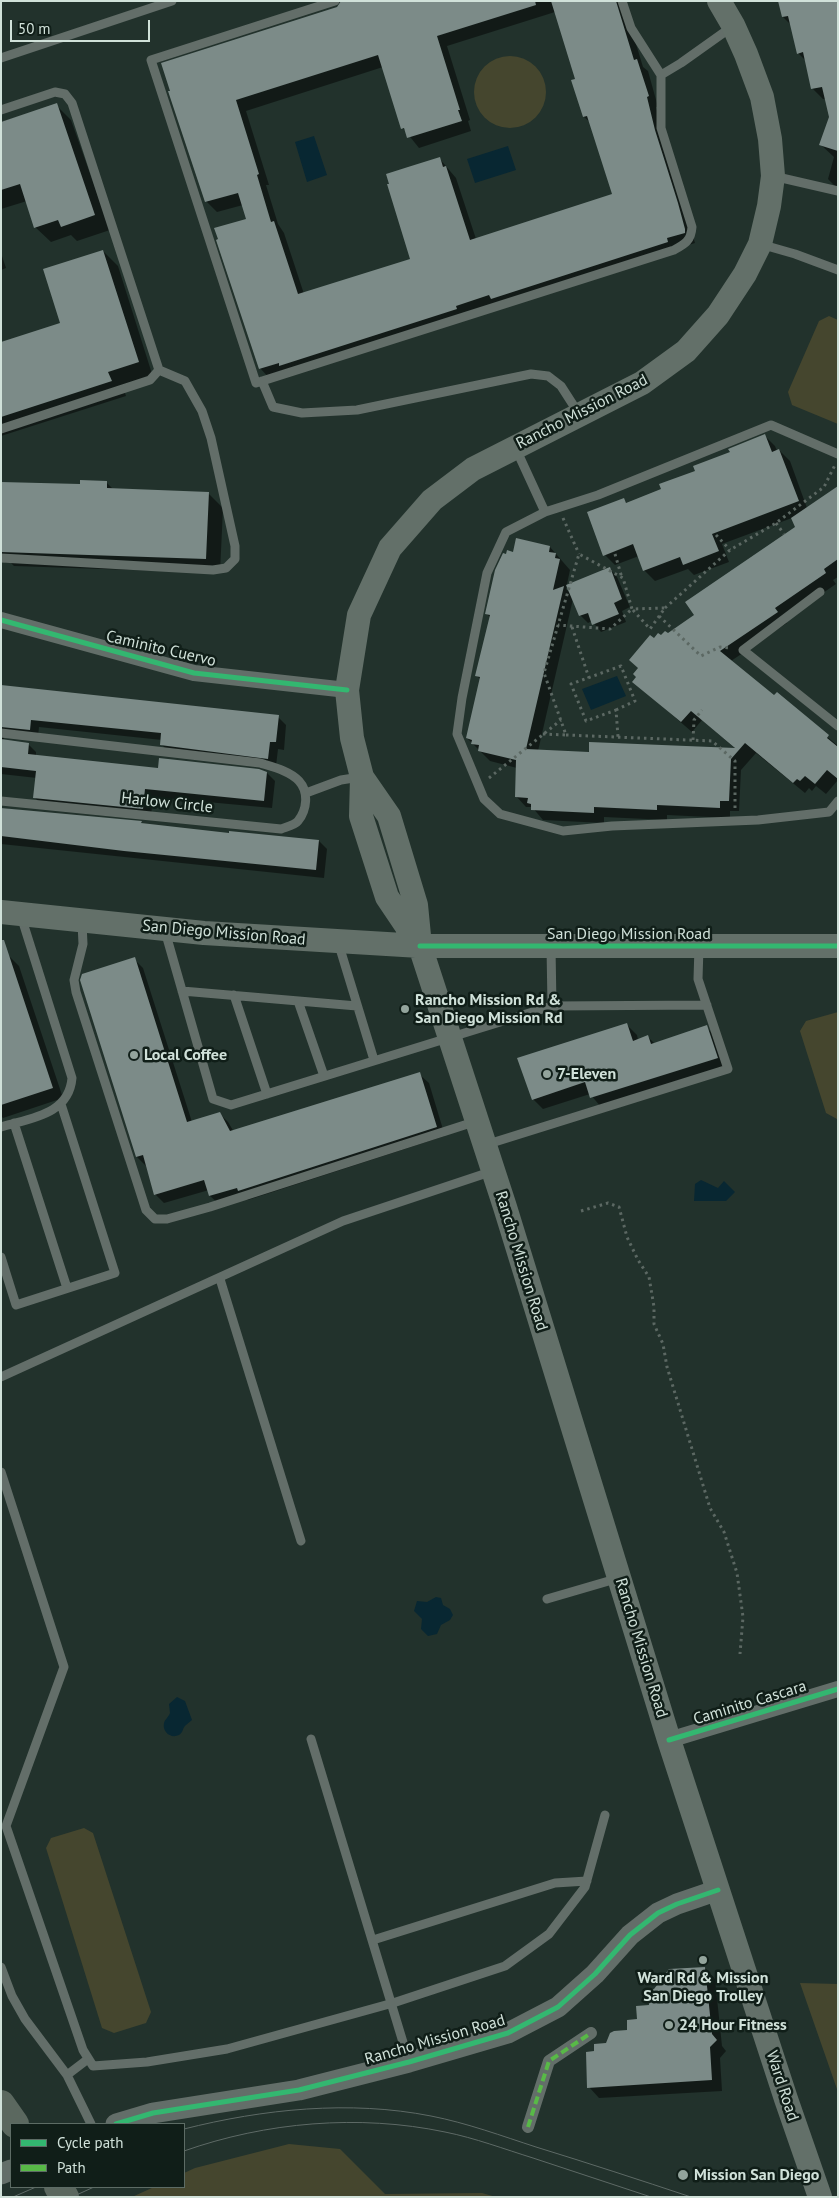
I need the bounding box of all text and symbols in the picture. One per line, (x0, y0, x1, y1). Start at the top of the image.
scale bar (12, 10, 152, 42)
text: 50 m (18, 19, 51, 38)
street label: Rancho Mission Road (513, 371, 651, 453)
street label: Caminito Cuervo (104, 627, 218, 671)
street label: Harlow Circle (120, 789, 214, 817)
street label: San Diego Mission Road (142, 916, 306, 950)
street label: San Diego Mission Road (547, 924, 711, 944)
place label: Rancho Mission Rd & San Diego Mission Rd (415, 990, 563, 1028)
marker: Rancho Mission Rd & San Diego Mission Rd (399, 1003, 411, 1015)
place label: Local Coffee (144, 1045, 227, 1065)
marker: Local Coffee (128, 1049, 140, 1061)
place label: 7-Eleven (557, 1064, 616, 1084)
marker: 7-Eleven (541, 1068, 553, 1080)
street label: Rancho Mission Road (491, 1189, 551, 1333)
street label: Rancho Mission Road (611, 1576, 671, 1720)
street label: Caminito Cascara (691, 1677, 809, 1729)
marker: Ward Rd & Mission San Diego Trolley (697, 1954, 709, 1966)
place label: Ward Rd & Mission San Diego Trolley (638, 1968, 768, 2006)
street label: Rancho Mission Road (363, 2011, 507, 2069)
place label: 24 Hour Fitness (679, 2015, 787, 2035)
marker: 24 Hour Fitness (663, 2019, 675, 2031)
street label: Ward Road (762, 2048, 802, 2124)
legend (10, 2123, 185, 2188)
text: Cycle path (57, 2133, 123, 2152)
text: Path (57, 2158, 86, 2177)
place label: Mission San Diego (694, 2165, 819, 2185)
marker: Mission San Diego (676, 2168, 690, 2182)

